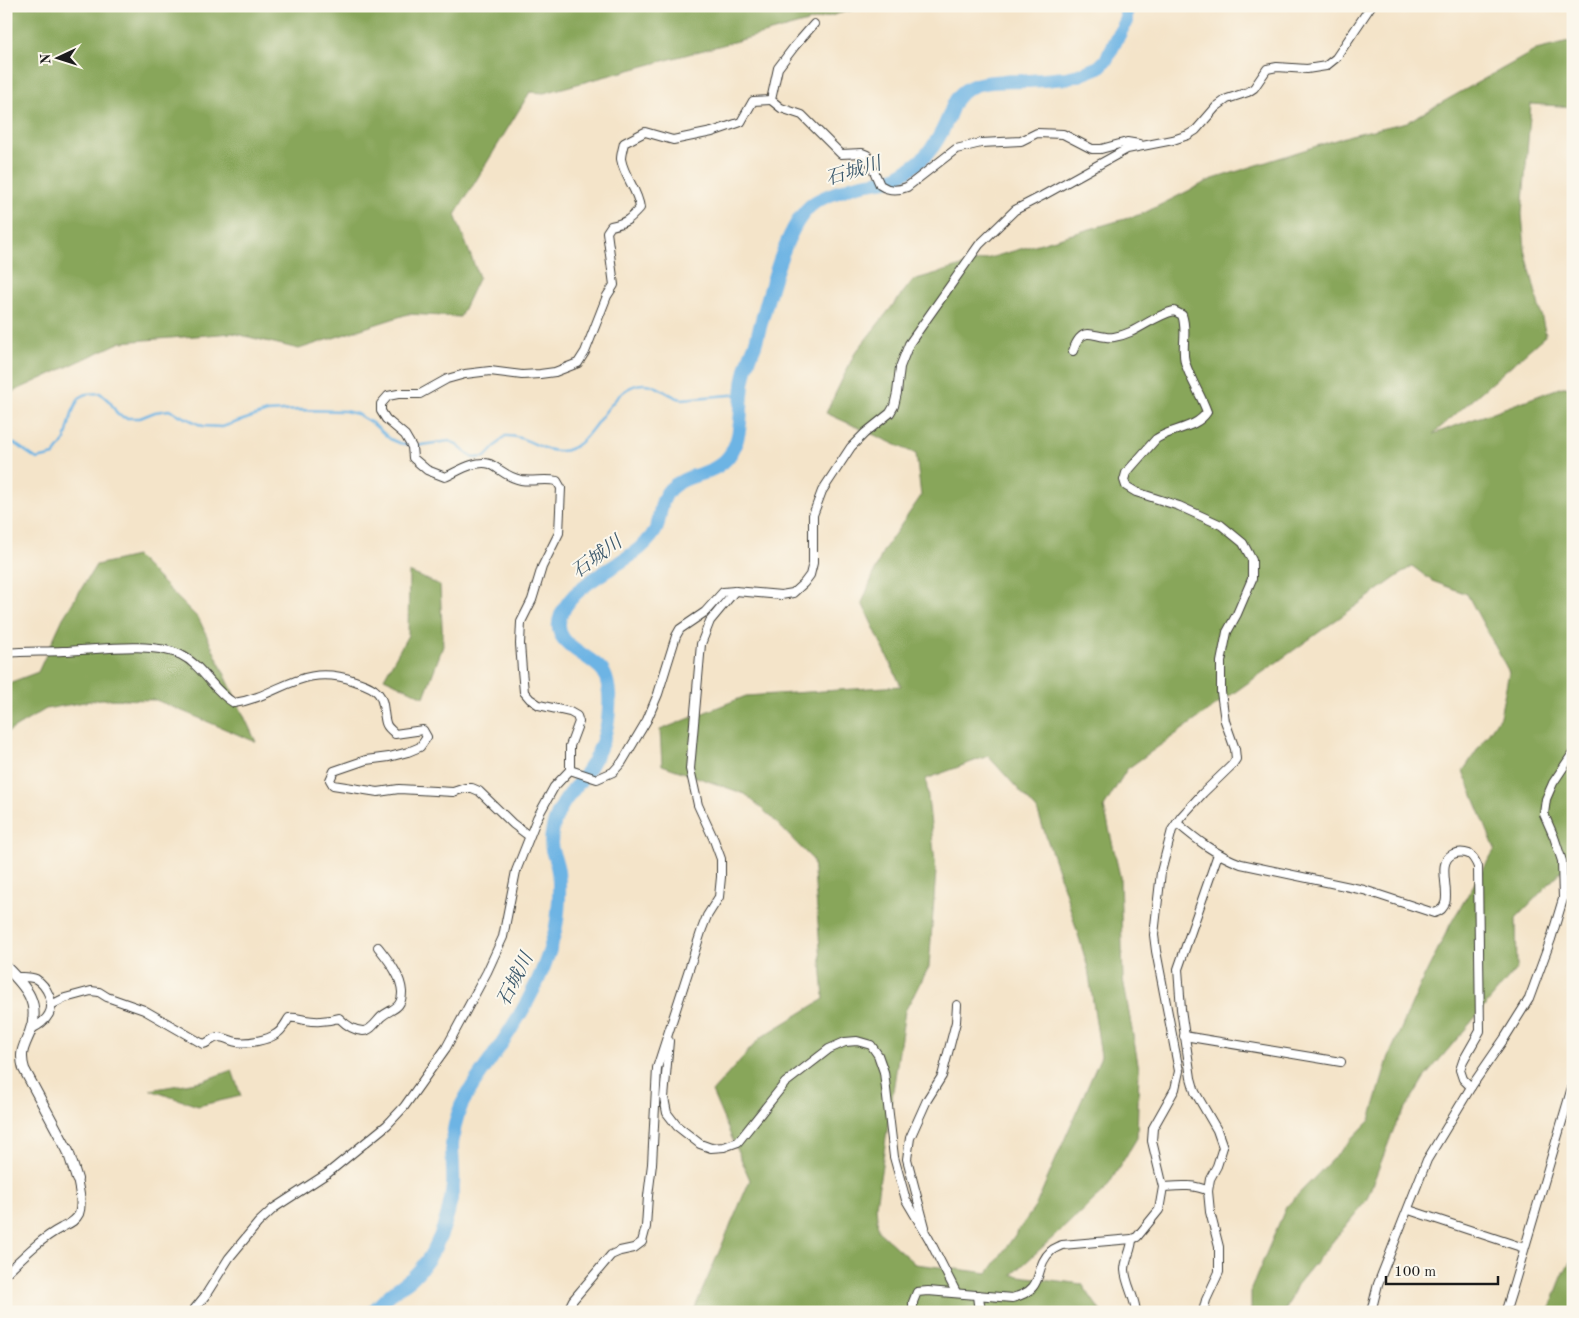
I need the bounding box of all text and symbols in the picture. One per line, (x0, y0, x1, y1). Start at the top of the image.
north arrow (32, 32, 82, 82)
text: N (39, 53, 53, 65)
water label: 石城川 (823, 152, 886, 190)
water label: 石城川 (568, 531, 628, 582)
water label: 石城川 (493, 948, 539, 1010)
scale bar (1386, 1253, 1499, 1285)
text: 100 m (1394, 1265, 1436, 1280)

